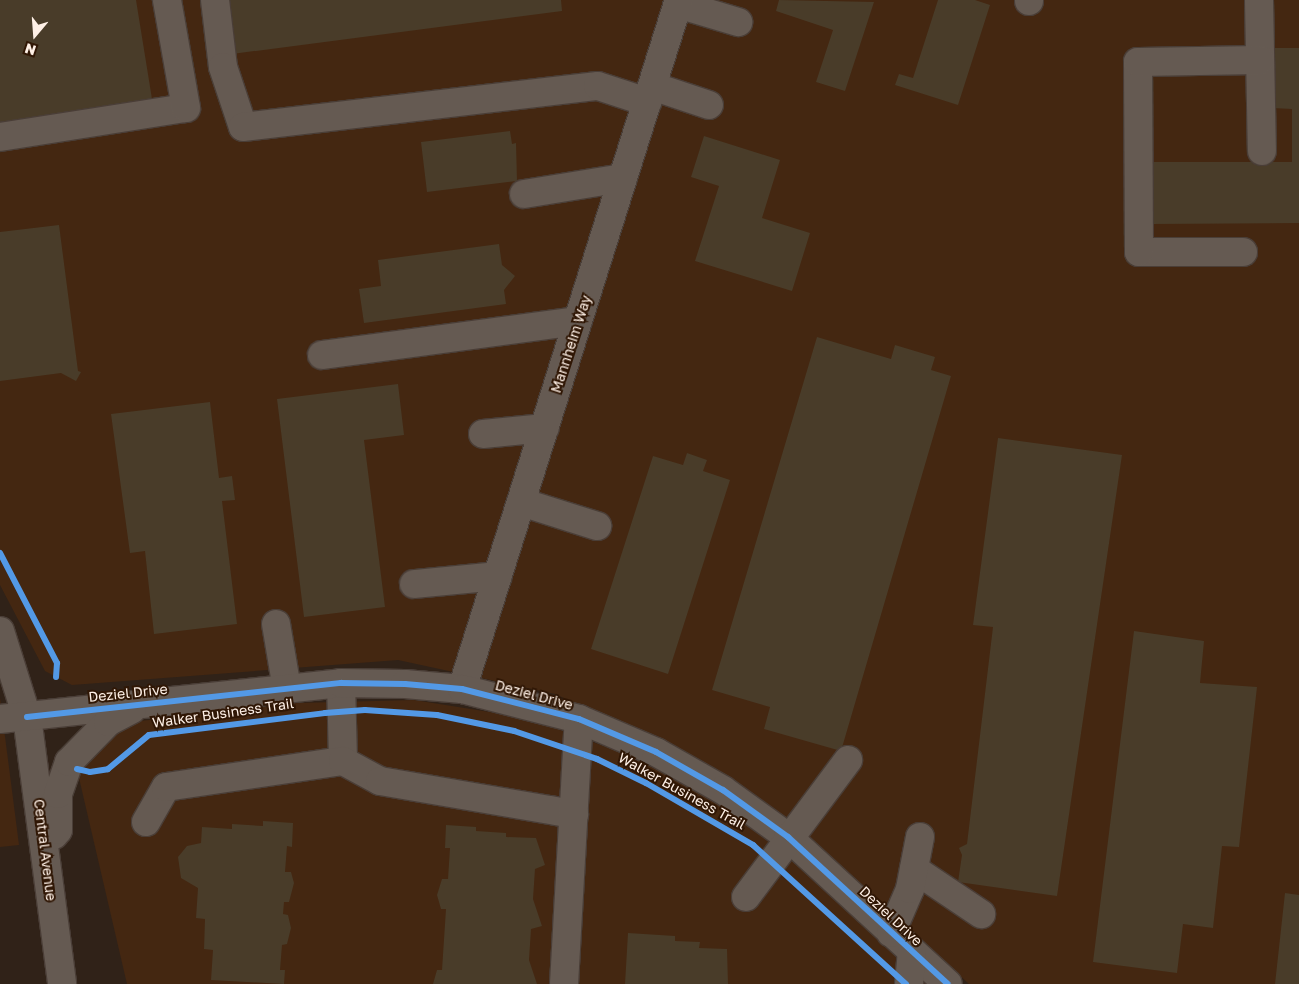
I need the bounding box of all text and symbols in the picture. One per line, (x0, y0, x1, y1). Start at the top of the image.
north arrow (10, 10, 60, 60)
text: N (23, 40, 38, 59)
street label: Mannheim Way (547, 293, 595, 395)
street label: Deziel Drive (493, 677, 575, 713)
street label: Deziel Drive (88, 680, 168, 706)
street label: Walker Business Trail (151, 695, 295, 731)
street label: Walker Business Trail (615, 749, 749, 833)
street label: Central Avenue (30, 798, 60, 902)
street label: Deziel Drive (856, 883, 926, 949)

